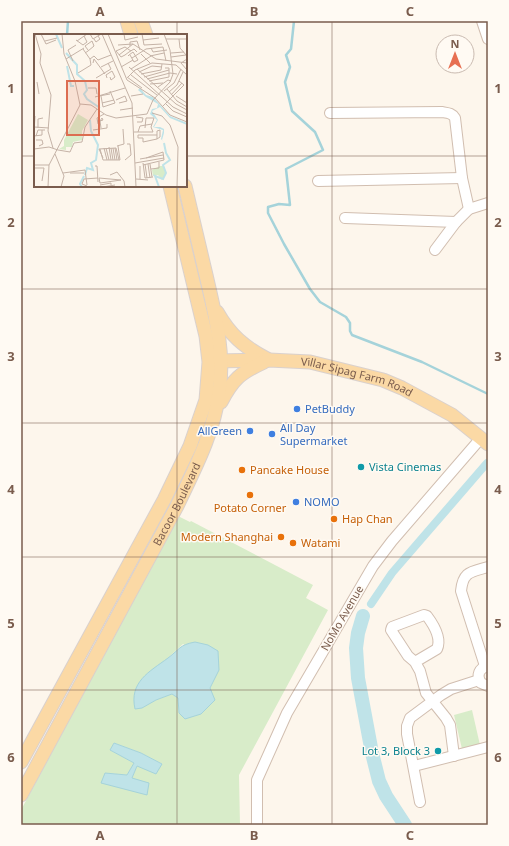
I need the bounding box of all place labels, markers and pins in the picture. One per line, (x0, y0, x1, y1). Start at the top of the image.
place label: PetBuddy (305, 401, 355, 416)
marker: PetBuddy (292, 404, 302, 414)
place label: All Day Supermarket (280, 420, 347, 448)
place label: AllGreen (198, 423, 242, 438)
marker: AllGreen (245, 426, 255, 436)
marker: All Day Supermarket (267, 429, 277, 439)
place label: Vista Cinemas (369, 459, 441, 474)
place label: Pancake House (250, 462, 329, 477)
marker: Vista Cinemas (356, 462, 366, 472)
marker: Pancake House (237, 465, 247, 475)
marker: Potato Corner (245, 490, 255, 500)
place label: NOMO (304, 494, 340, 509)
marker: NOMO (291, 497, 301, 507)
place label: Potato Corner (214, 500, 287, 515)
place label: Hap Chan (342, 511, 393, 526)
marker: Hap Chan (329, 514, 339, 524)
place label: Modern Shanghai (181, 529, 273, 544)
marker: Modern Shanghai (276, 532, 286, 542)
place label: Watami (301, 535, 340, 550)
marker: Watami (288, 538, 298, 548)
place label: Lot 3, Block 3 (362, 743, 430, 758)
marker: Lot 3, Block 3 (433, 746, 443, 756)

